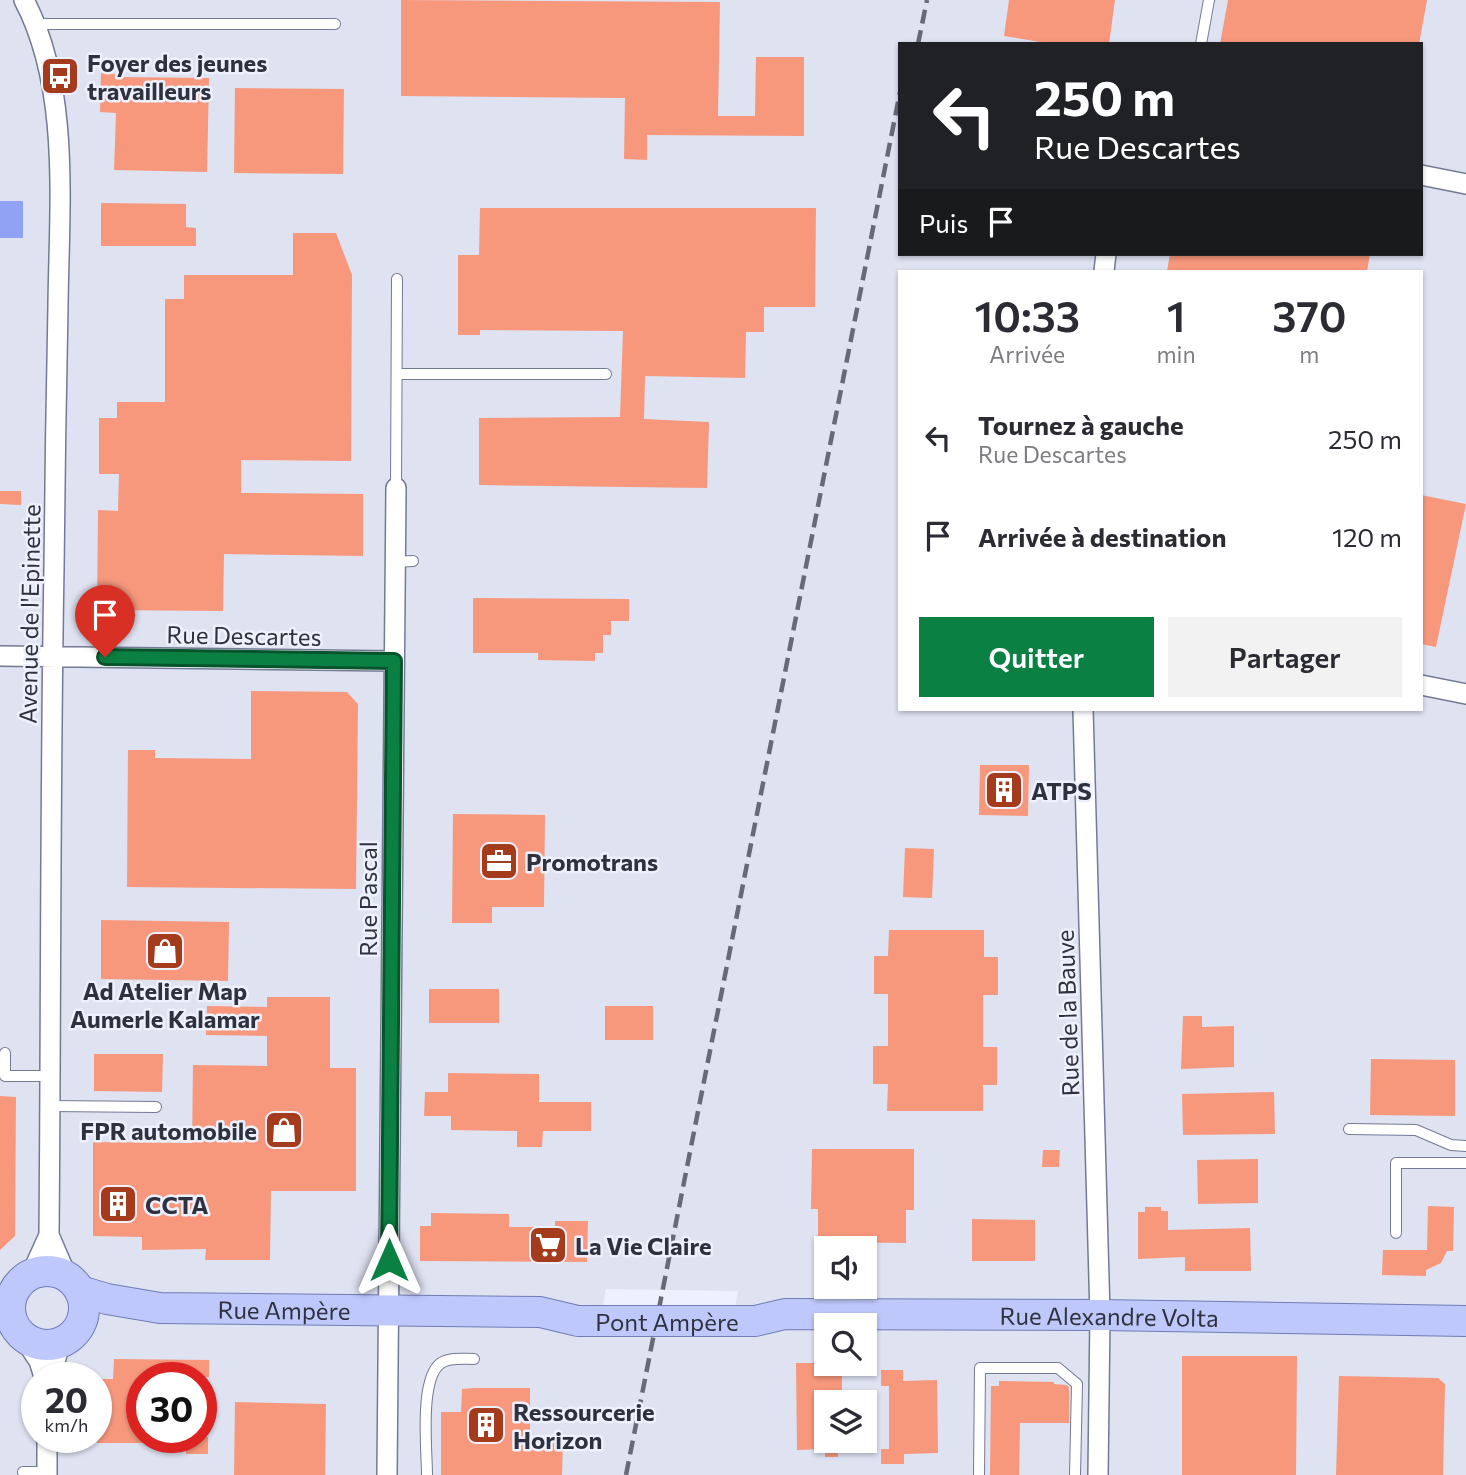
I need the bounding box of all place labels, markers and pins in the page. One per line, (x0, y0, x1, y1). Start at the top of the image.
place label: Foyer des jeunes travailleurs (87, 48, 267, 105)
bus stop icon: Foyer des jeunes travailleurs (39, 55, 81, 97)
pin (75, 585, 135, 657)
building icon: ATPS (983, 769, 1025, 811)
place label: ATPS (1031, 776, 1092, 805)
office icon: Promotrans (478, 840, 520, 882)
place label: Promotrans (526, 847, 658, 876)
shop icon: Ad Atelier Map Aumerle Kalamar (144, 930, 186, 972)
place label: Ad Atelier Map Aumerle Kalamar (70, 976, 260, 1033)
shop icon: FPR automobile (263, 1109, 305, 1151)
place label: FPR automobile (80, 1116, 257, 1145)
building icon: CCTA (97, 1183, 139, 1225)
place label: CCTA (145, 1190, 209, 1219)
supermarket icon: La Vie Claire (527, 1224, 569, 1266)
place label: La Vie Claire (575, 1231, 712, 1260)
place label: Ressourcerie Horizon (513, 1397, 655, 1454)
building icon: Ressourcerie Horizon (465, 1404, 507, 1446)

